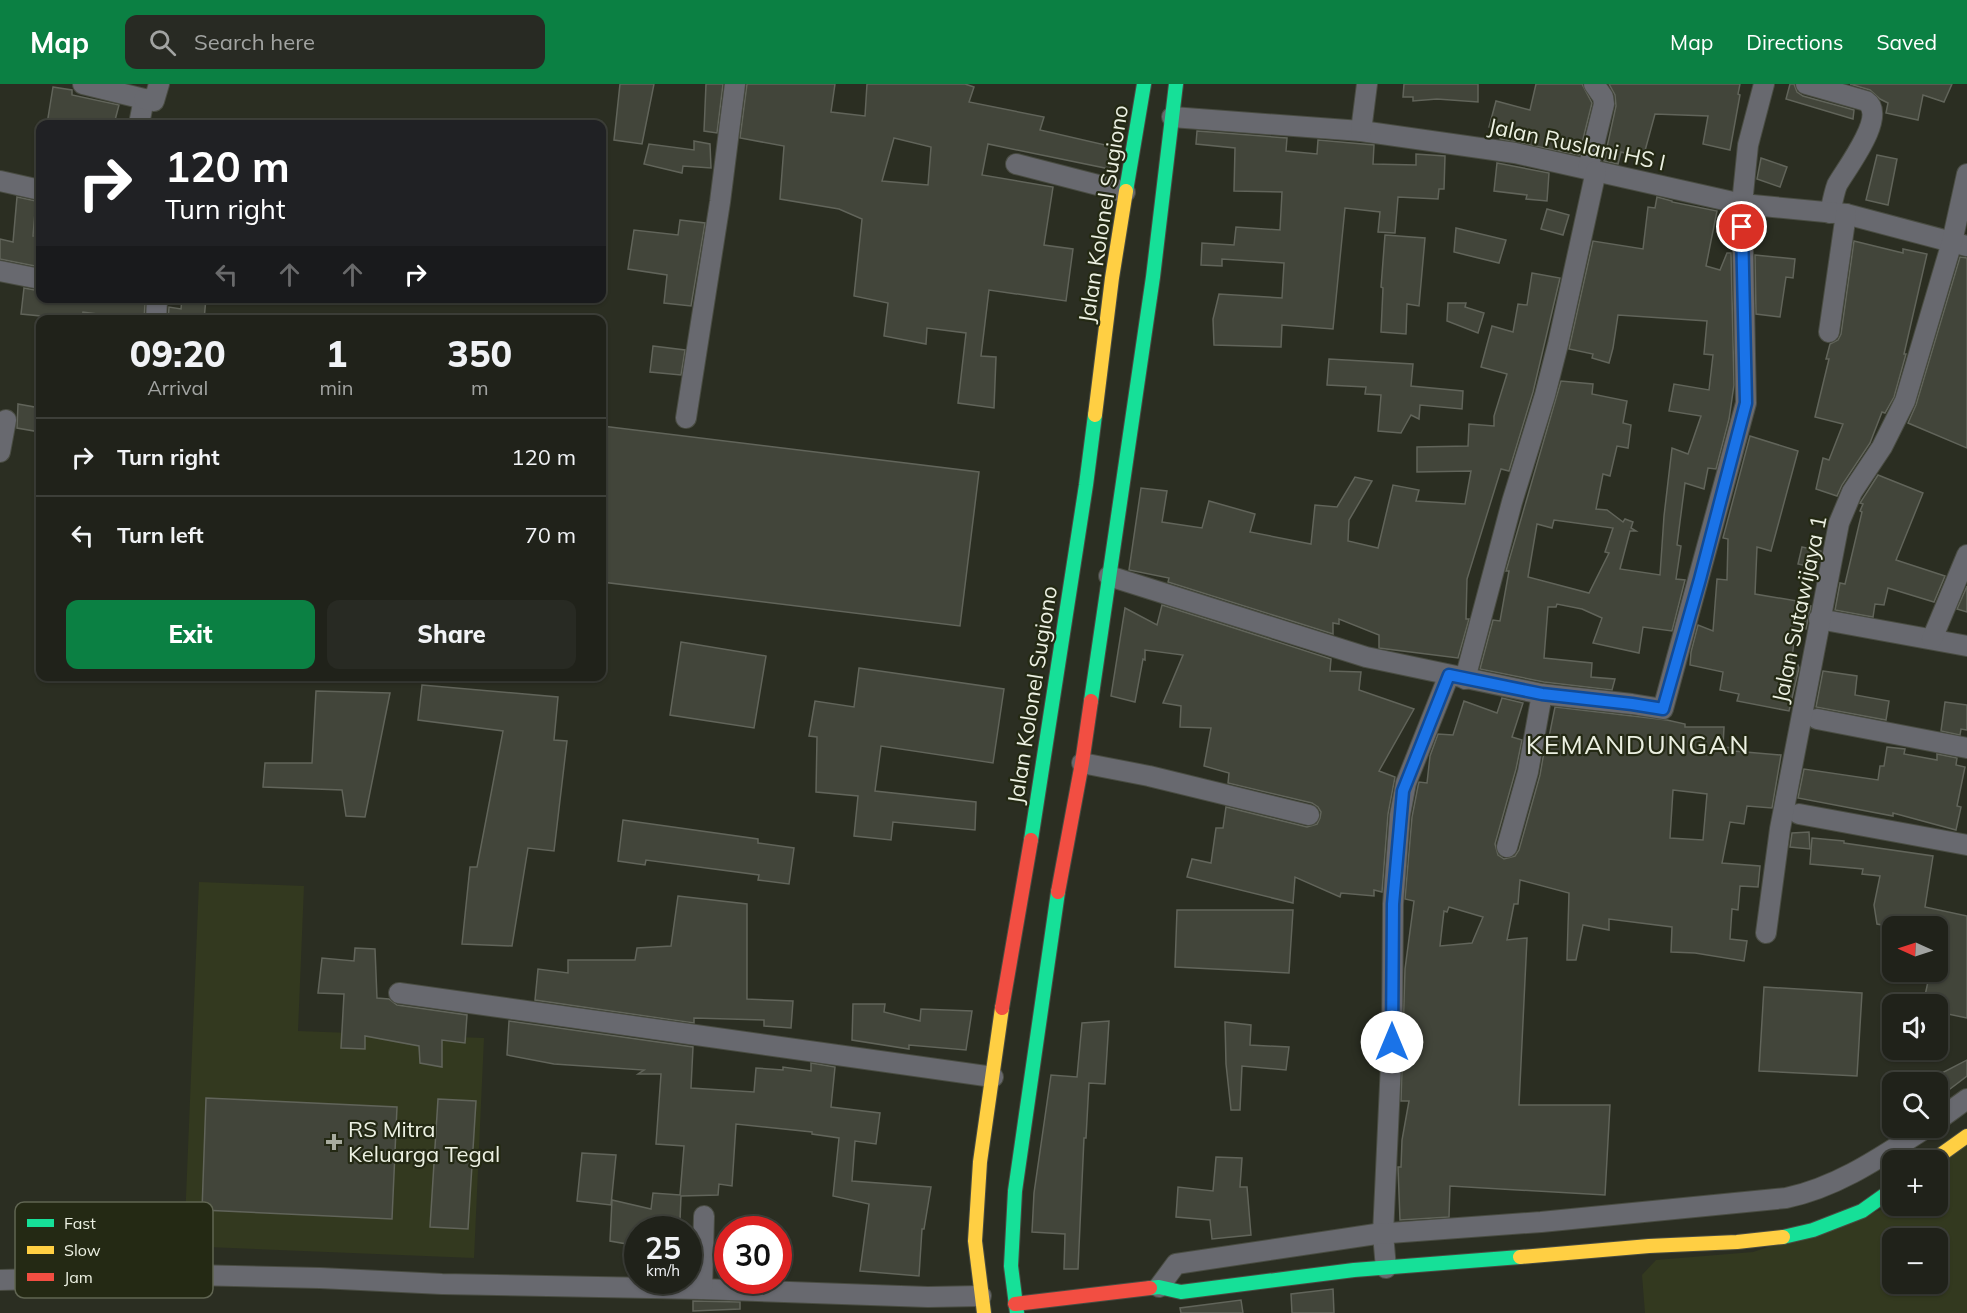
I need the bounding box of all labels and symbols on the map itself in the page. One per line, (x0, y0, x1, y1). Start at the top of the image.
street label: Jalan Kolonel Sugiono (1072, 103, 1134, 325)
street label: Jalan Ruslani HS I (1486, 112, 1668, 176)
pin (1716, 201, 1767, 252)
street label: Jalan Sutawijaya 1 (1765, 513, 1833, 705)
street label: Jalan Kolonel Sugiono (1001, 584, 1063, 806)
district label: KEMANDUNGAN (1526, 728, 1750, 761)
north arrow (1882, 916, 1948, 982)
position arrow (1360, 1010, 1424, 1074)
place label: RS Mitra Keluarga Tegal (348, 1115, 500, 1168)
marker: RS Mitra Keluarga Tegal (325, 1133, 343, 1151)
legend (15, 1202, 213, 1298)
text: Fast (64, 1213, 96, 1233)
speed limit sign: 30 (714, 1216, 792, 1294)
text: Slow (64, 1240, 101, 1260)
text: Jam (64, 1267, 93, 1287)

